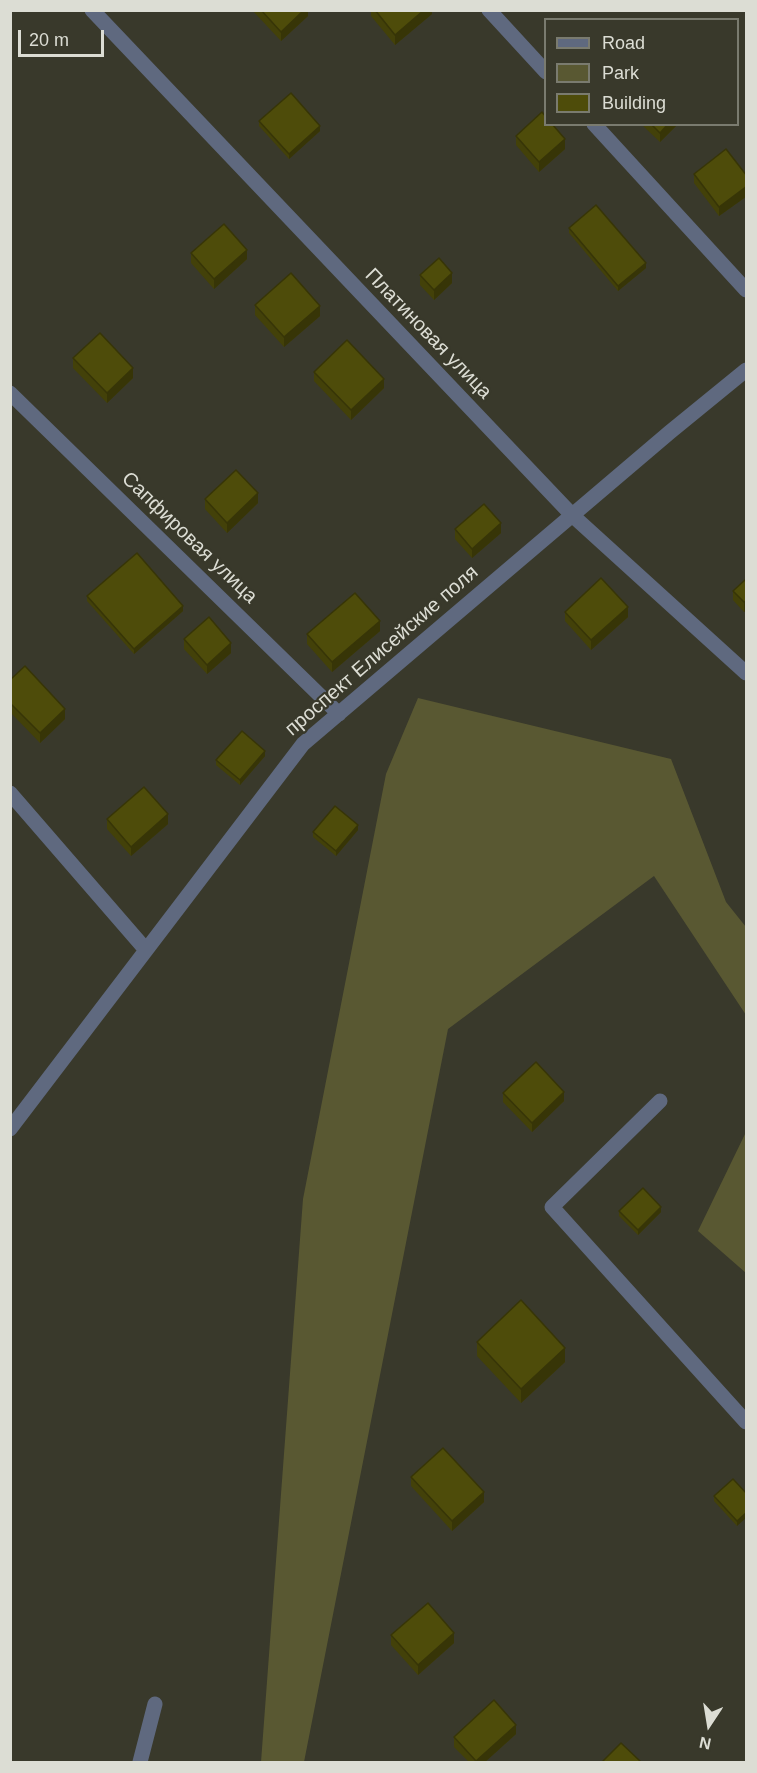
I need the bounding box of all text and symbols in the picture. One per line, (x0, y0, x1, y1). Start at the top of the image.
scale bar (21, 18, 106, 56)
legend (544, 18, 739, 126)
text: 20 m (29, 30, 69, 50)
text: Road (602, 33, 645, 53)
text: Park (602, 63, 639, 83)
text: Building (602, 93, 666, 113)
street label: Платиновая улица (360, 264, 496, 404)
street label: Сапфировая улица (116, 467, 262, 609)
street label: проспект Елисейские поля (281, 561, 483, 741)
north arrow (679, 1695, 739, 1755)
text: N (698, 1734, 713, 1753)

